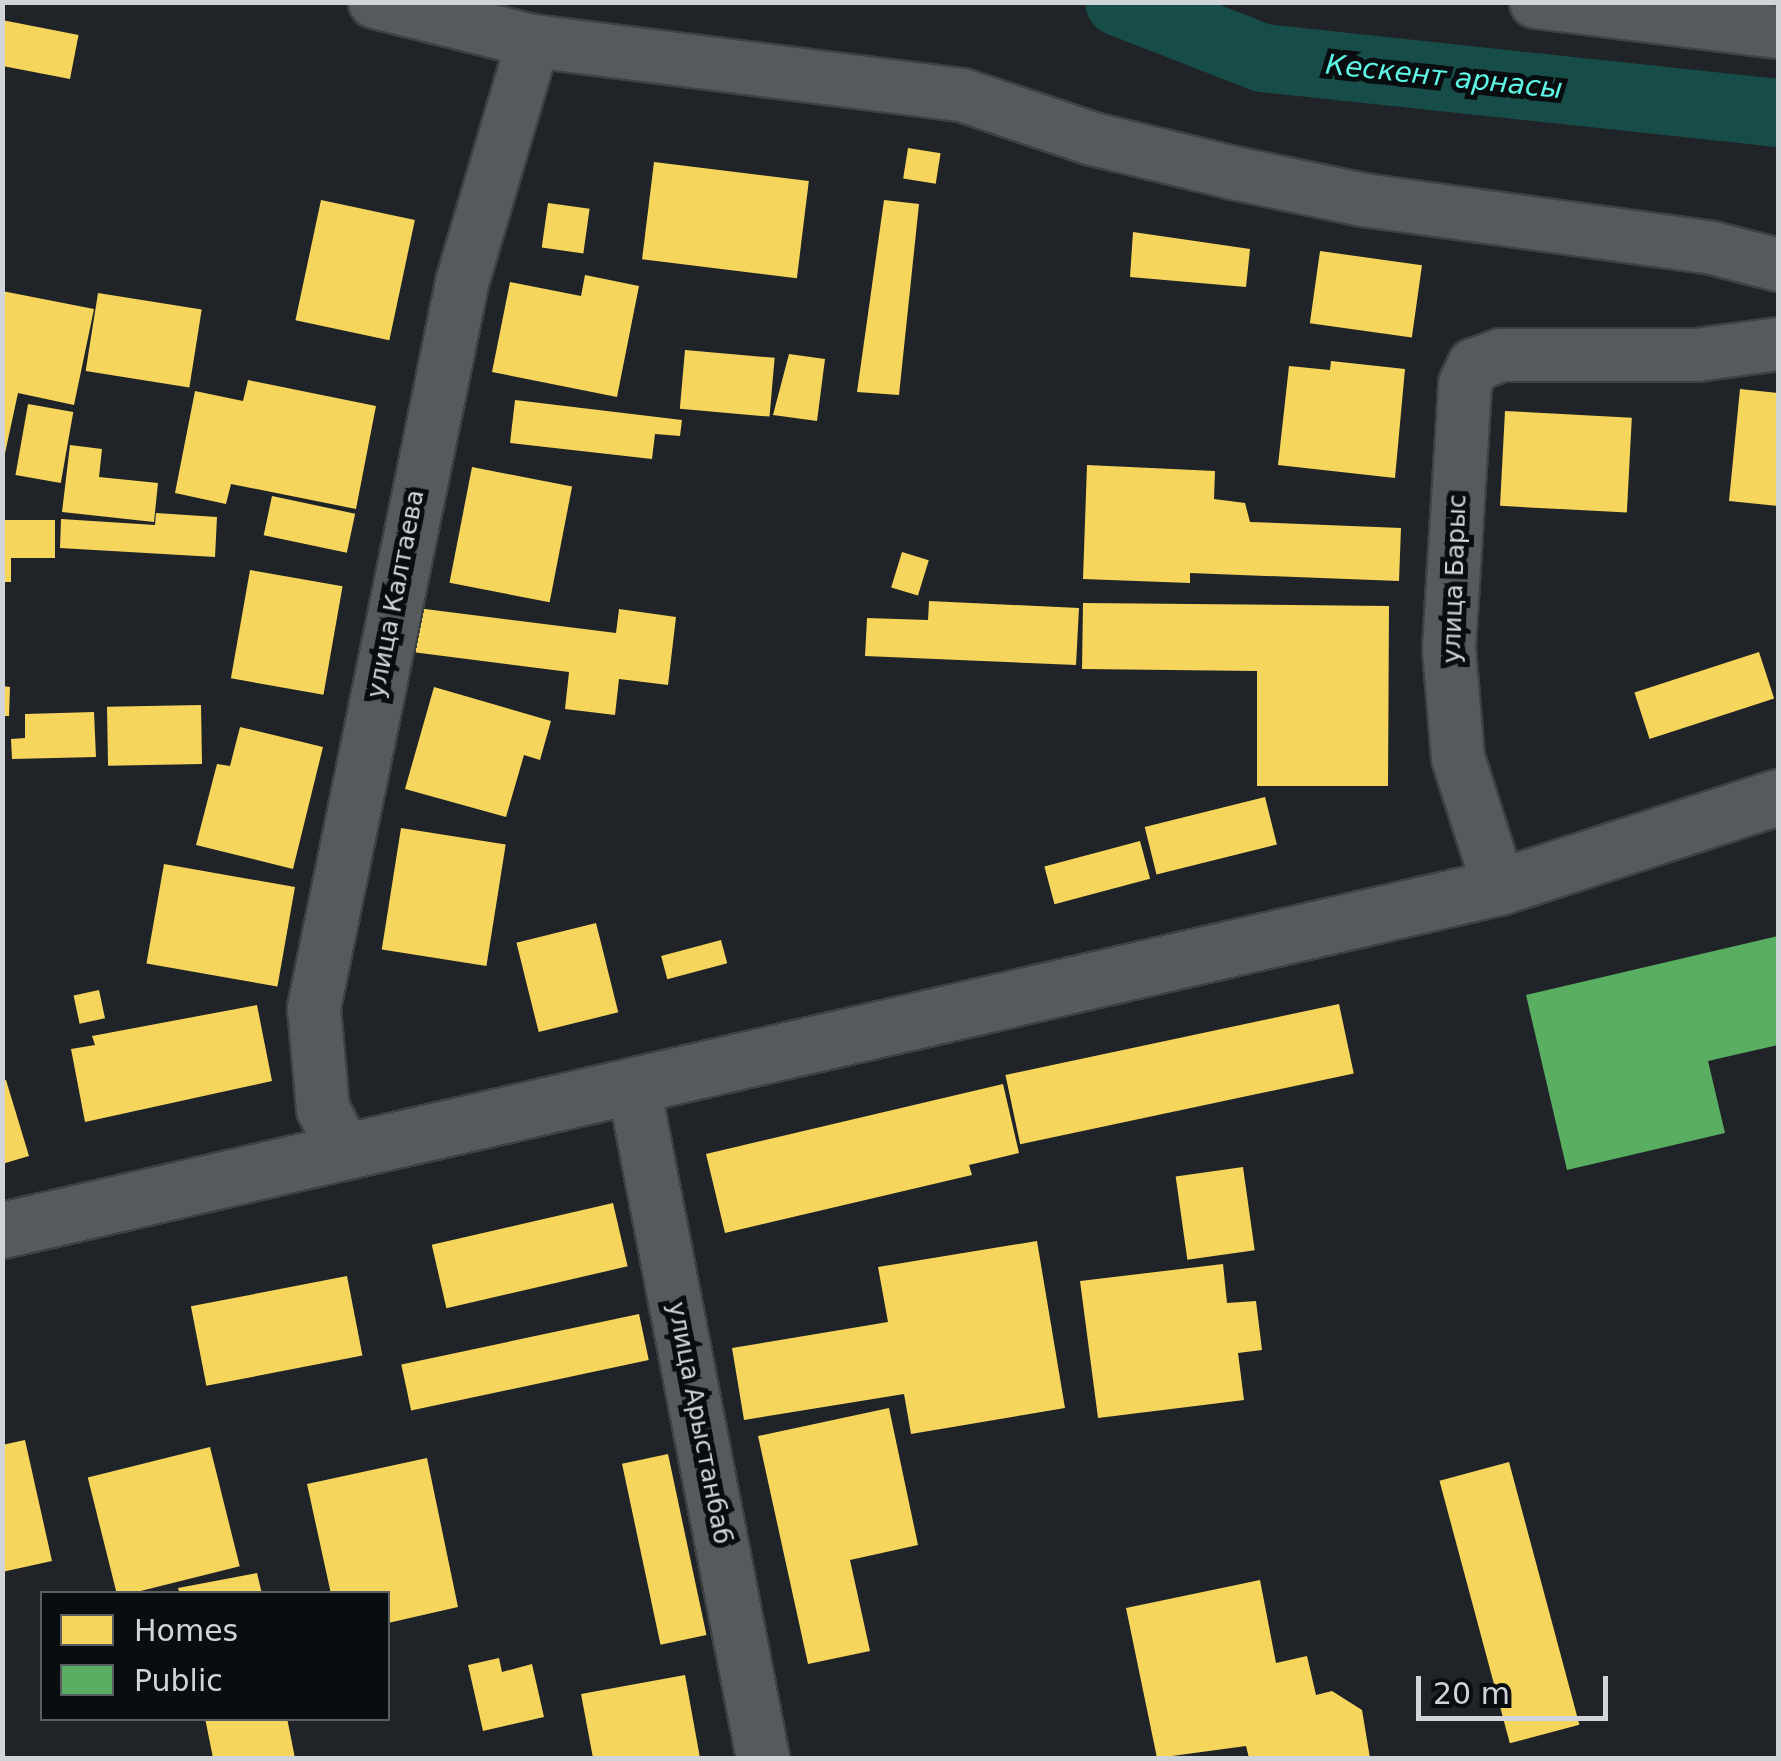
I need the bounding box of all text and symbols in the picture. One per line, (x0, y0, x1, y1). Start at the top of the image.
water label: Кескент арнасы (1324, 48, 1564, 106)
street label: улица Калтаева (361, 487, 431, 701)
street label: улица Барыс (1437, 494, 1473, 664)
street label: улица Арыстанбаб (661, 1299, 737, 1547)
legend (40, 1591, 390, 1721)
text: Homes (134, 1613, 238, 1648)
scale bar (1421, 1656, 1614, 1718)
text: Public (134, 1663, 223, 1698)
text: 20 m (1433, 1676, 1510, 1711)

